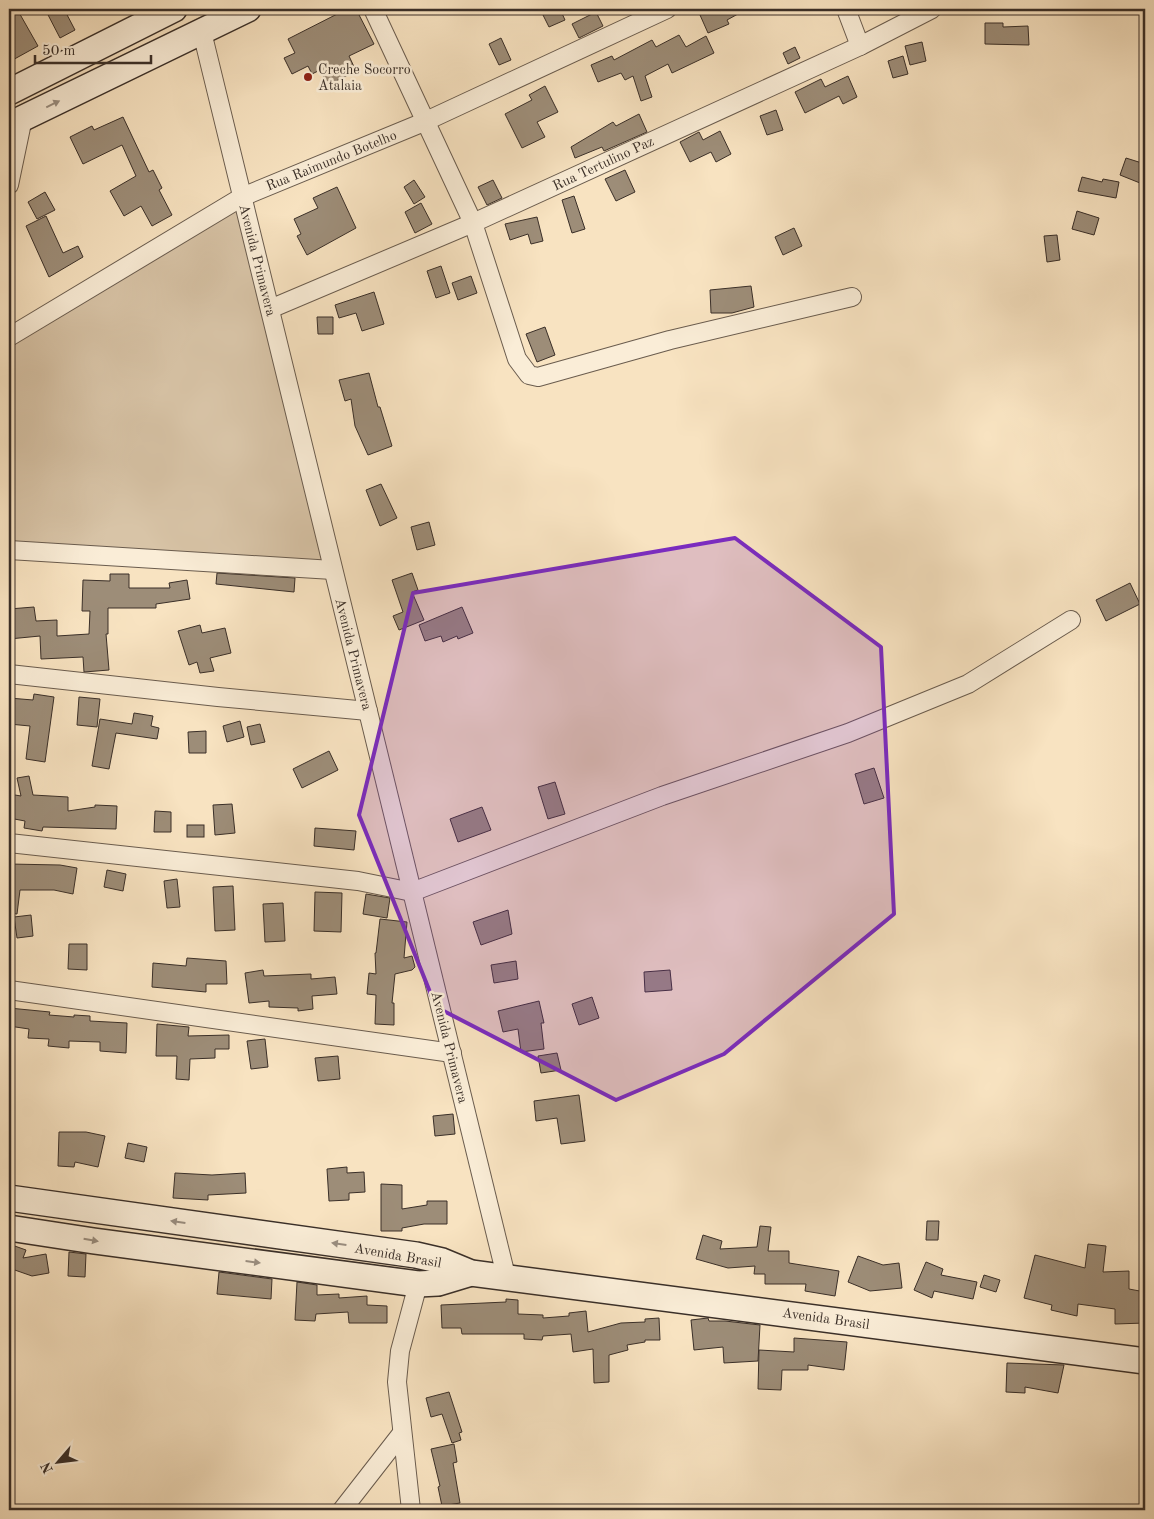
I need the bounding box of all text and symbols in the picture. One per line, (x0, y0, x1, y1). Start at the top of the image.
scale bar (35, 32, 151, 64)
text: 50 m (42, 44, 76, 59)
place label: Creche Socorro Atalaia (318, 63, 411, 93)
marker: Creche Socorro Atalaia (302, 71, 314, 83)
one-way arrow (46, 99, 60, 107)
street label: Rua Raimundo Botelho (264, 128, 399, 194)
street label: Rua Tertulino Paz (551, 134, 656, 193)
street label: Avenida Primavera (236, 203, 278, 318)
street label: Avenida Primavera (332, 597, 374, 712)
street label: Avenida Primavera (428, 990, 470, 1105)
one-way arrow (169, 1218, 185, 1226)
one-way arrow (84, 1237, 100, 1245)
one-way arrow (330, 1240, 346, 1248)
street label: Avenida Brasil (353, 1241, 443, 1271)
one-way arrow (245, 1258, 261, 1266)
street label: Avenida Brasil (781, 1306, 871, 1332)
north arrow (32, 1436, 82, 1486)
text: N (39, 1459, 56, 1476)

